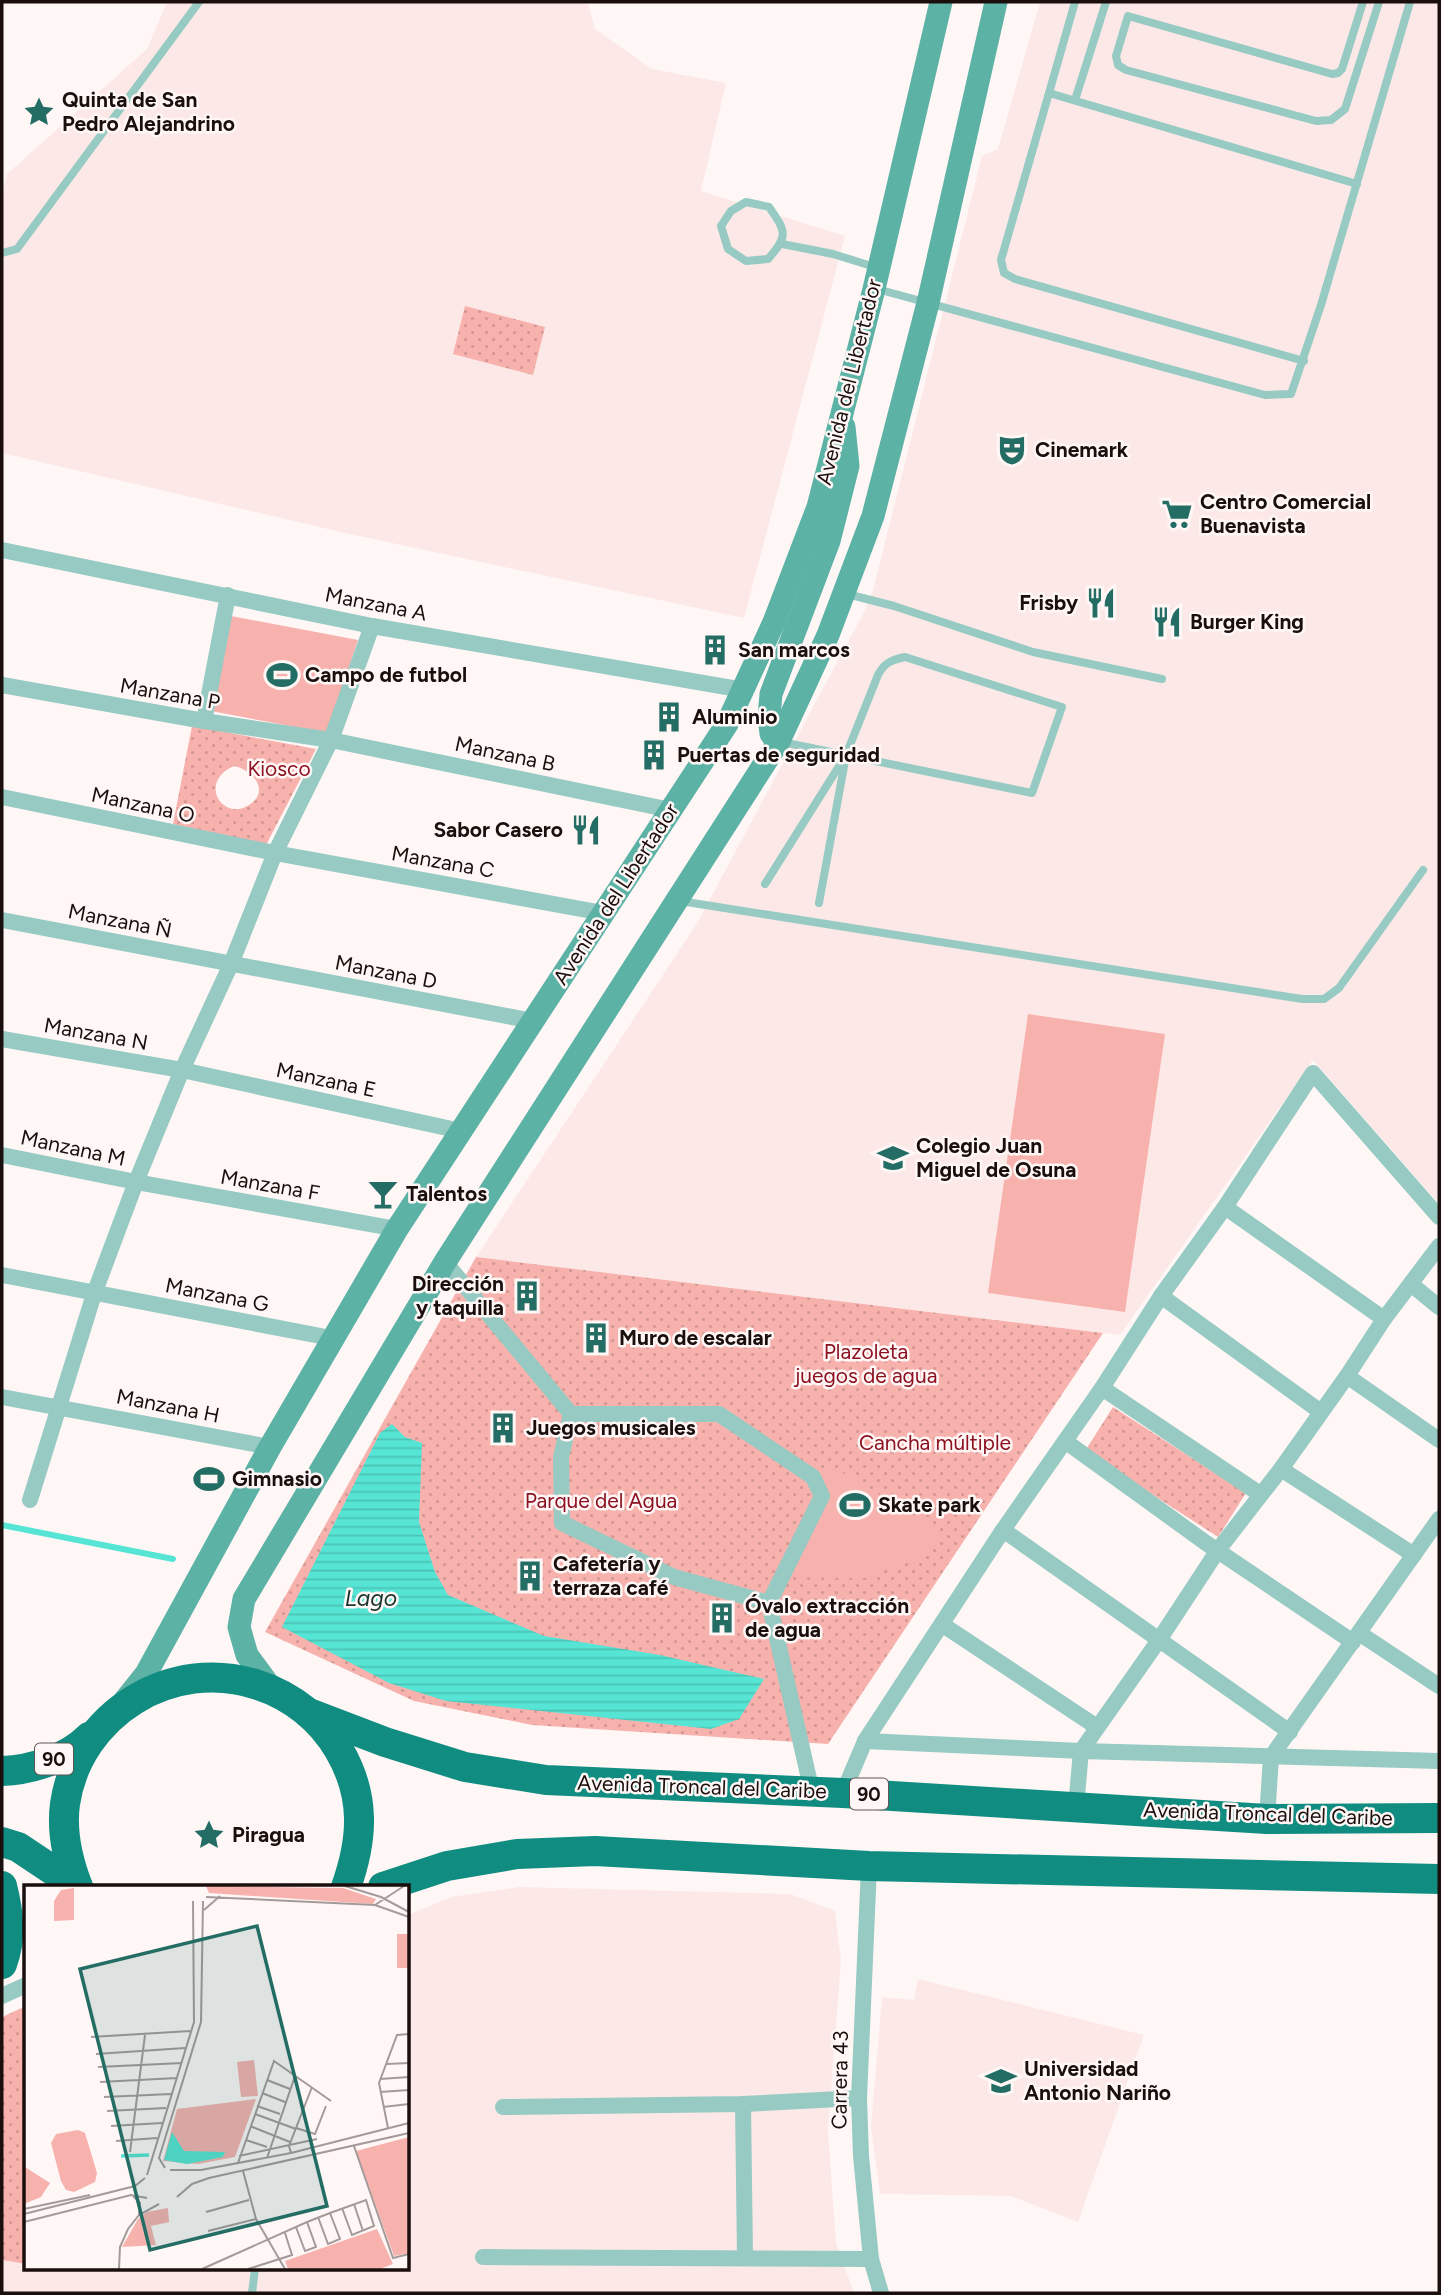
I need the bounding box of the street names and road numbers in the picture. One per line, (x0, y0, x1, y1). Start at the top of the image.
street label: Avenida del Libertador (811, 276, 886, 487)
street label: Manzana A (323, 581, 429, 626)
street label: Manzana P (118, 672, 222, 715)
street label: Manzana B (453, 731, 557, 776)
street label: Manzana O (89, 781, 197, 828)
street label: Avenida del Libertador (548, 798, 684, 989)
street label: Manzana C (390, 840, 496, 883)
street label: Manzana Ñ (66, 898, 174, 943)
street label: Manzana D (333, 949, 439, 994)
street label: Manzana N (42, 1012, 150, 1055)
street label: Manzana E (274, 1057, 378, 1102)
street label: Manzana M (18, 1124, 128, 1171)
street label: Manzana F (219, 1163, 322, 1206)
street label: Manzana G (163, 1272, 271, 1317)
street label: Manzana H (114, 1383, 222, 1428)
road number: 90 (35, 1744, 73, 1774)
street label: Avenida Troncal del Caribe (577, 1770, 827, 1803)
road number: 90 (850, 1778, 888, 1810)
street label: Avenida Troncal del Caribe (1143, 1797, 1393, 1830)
street label: Carrera 43 (826, 2030, 853, 2130)

